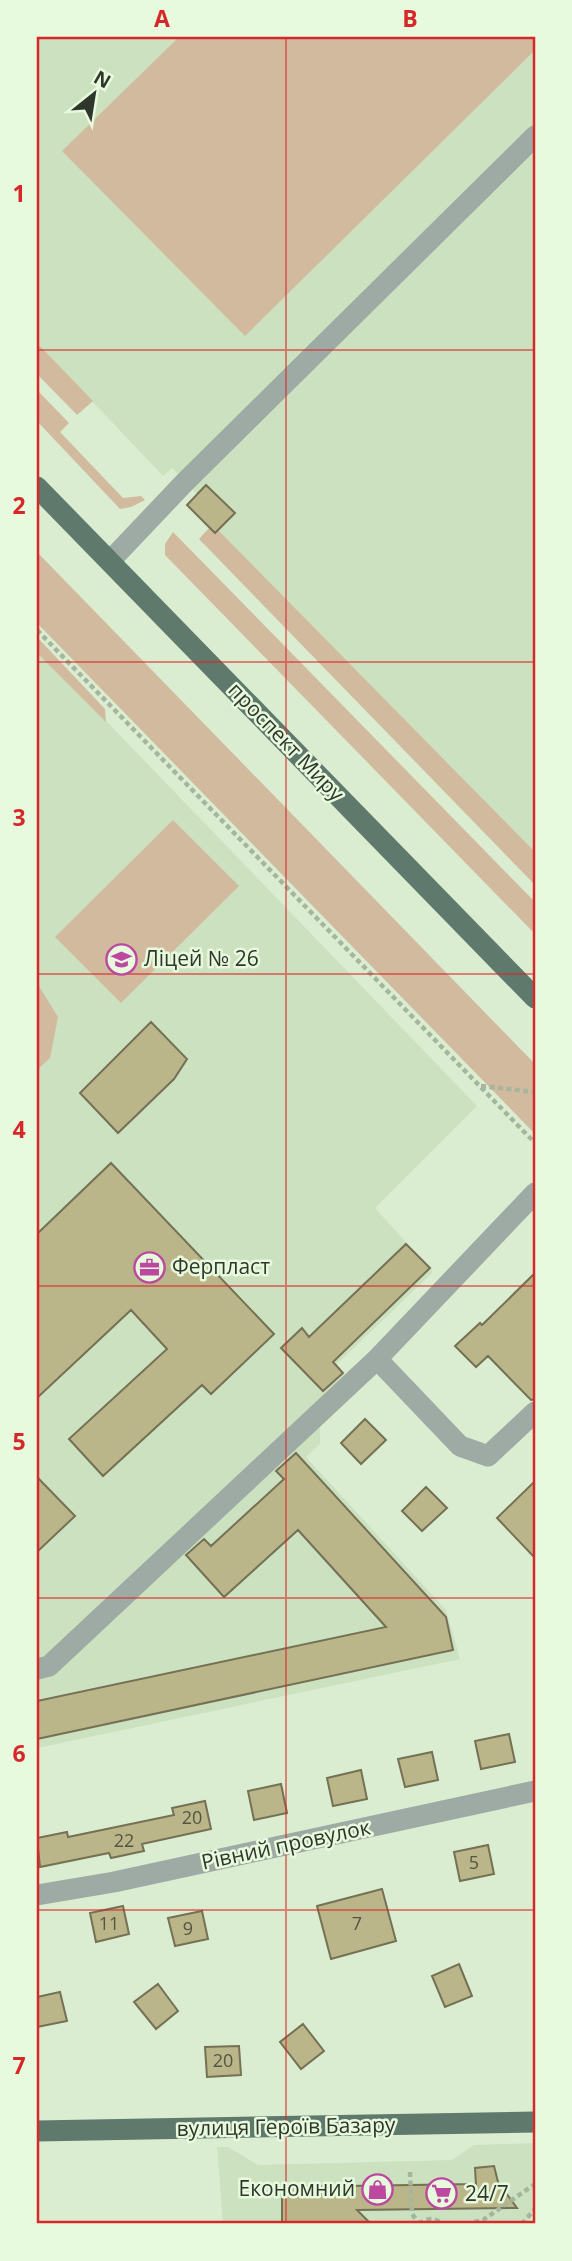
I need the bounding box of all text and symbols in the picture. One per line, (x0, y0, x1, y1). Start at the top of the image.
text: A (154, 2, 170, 34)
text: B (402, 2, 418, 34)
north arrow (60, 60, 130, 130)
text: N (89, 64, 116, 94)
text: 1 (12, 177, 26, 209)
text: 2 (12, 489, 26, 521)
street label: проспект Миру (223, 676, 351, 807)
text: 3 (12, 801, 26, 833)
school or university icon: Ліцей № 26 (104, 942, 138, 976)
place label: Ліцей № 26 (144, 944, 259, 972)
text: 4 (12, 1113, 26, 1145)
office icon: Ферпласт (132, 1250, 166, 1284)
place label: Ферпласт (172, 1252, 270, 1280)
text: 5 (12, 1425, 26, 1457)
text: 6 (12, 1737, 26, 1769)
house number: 20 (182, 1805, 202, 1829)
street label: Рівний провулок (199, 1812, 373, 1876)
house number: 22 (114, 1828, 134, 1852)
house number: 5 (469, 1850, 479, 1874)
house number: 11 (99, 1911, 119, 1935)
house number: 7 (352, 1911, 362, 1935)
house number: 9 (183, 1916, 193, 1940)
house number: 20 (213, 2048, 233, 2072)
text: 7 (12, 2049, 26, 2081)
street label: вулиця Героїв Базару (176, 2110, 396, 2142)
shop icon: Економний (361, 2172, 395, 2206)
place label: Економний (239, 2174, 355, 2202)
supermarket icon: 24/7 (425, 2177, 459, 2211)
place label: 24/7 (465, 2179, 509, 2207)

